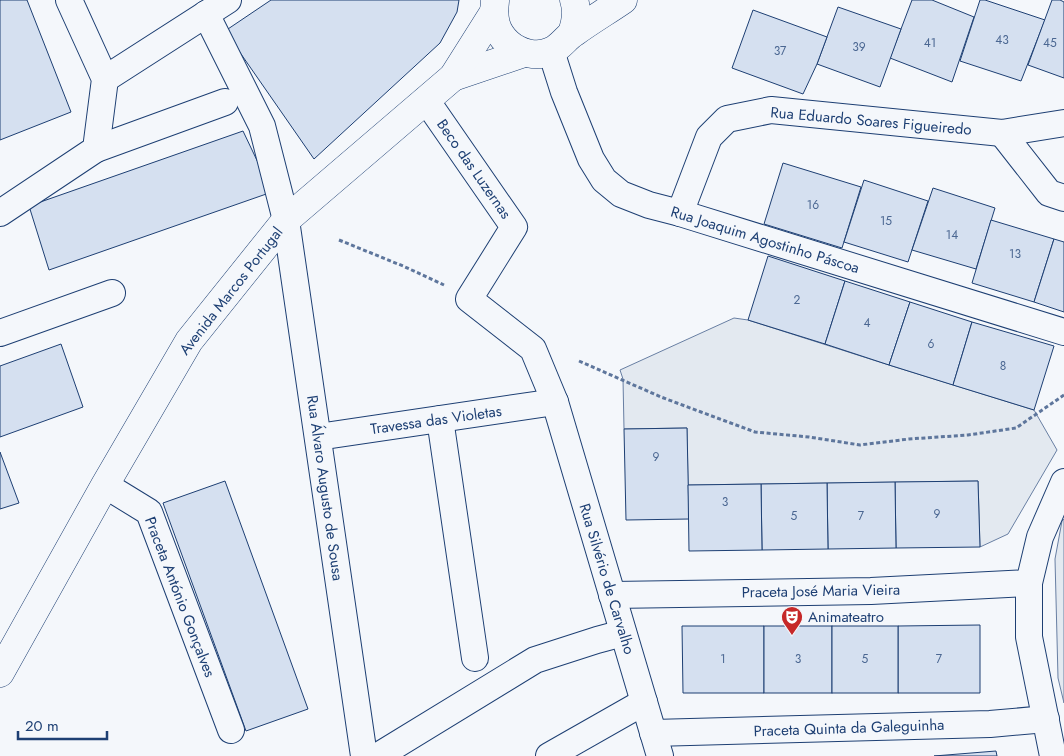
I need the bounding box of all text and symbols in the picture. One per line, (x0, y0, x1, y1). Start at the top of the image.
house number: 43 (995, 31, 1009, 49)
house number: 41 (924, 34, 936, 52)
house number: 45 (1043, 34, 1057, 52)
house number: 39 (852, 38, 866, 56)
house number: 37 (774, 42, 787, 60)
street label: Rua Eduardo Soares Figueiredo (769, 101, 973, 141)
street label: Beco das Luzernas (431, 115, 517, 223)
house number: 16 (807, 196, 819, 214)
street label: Rua Joaquim Agostinho Páscoa (668, 201, 862, 279)
house number: 15 (880, 212, 892, 230)
street label: Avenida Marcos Portugal (174, 222, 288, 360)
house number: 14 (946, 226, 958, 244)
house number: 13 (1009, 245, 1021, 263)
house number: 2 (794, 291, 801, 309)
house number: 4 (864, 314, 871, 332)
house number: 6 (928, 335, 935, 353)
house number: 8 (1000, 357, 1006, 375)
street label: Rua Álvaro Augusto de Sousa (301, 394, 349, 582)
street label: Travessa das Violetas (369, 400, 503, 440)
house number: 9 (653, 448, 660, 466)
house number: 3 (722, 493, 729, 511)
street label: Rua Silvério de Carvalho (574, 501, 640, 657)
house number: 9 (934, 505, 941, 523)
house number: 5 (791, 507, 798, 525)
house number: 7 (858, 507, 865, 525)
street label: Praceta António Gonçalves (139, 514, 221, 680)
street label: Praceta José Maria Vieira (742, 579, 900, 603)
theatre icon: Animateatro (780, 605, 804, 636)
place label: Animateatro (808, 606, 884, 628)
house number: 1 (720, 650, 726, 668)
house number: 3 (795, 650, 802, 668)
house number: 5 (862, 650, 869, 668)
house number: 7 (936, 650, 943, 668)
scale bar (18, 708, 106, 740)
street label: Praceta Quinta da Galeguinha (753, 714, 945, 742)
text: 20 m (25, 715, 59, 737)

